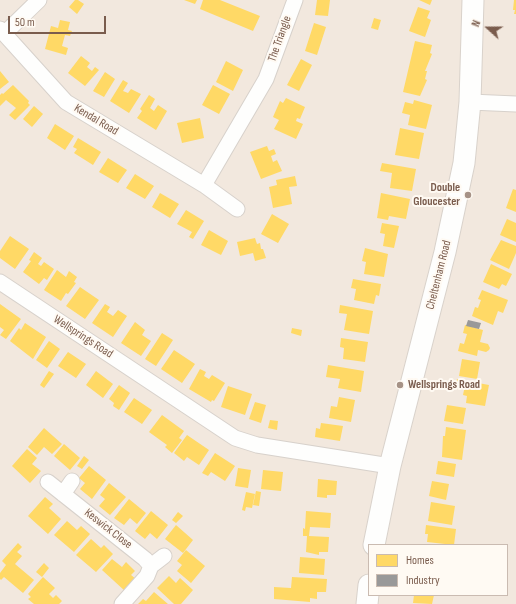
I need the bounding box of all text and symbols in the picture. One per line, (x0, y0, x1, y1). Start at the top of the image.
scale bar (10, 8, 108, 34)
north arrow (468, 8, 508, 48)
street label: The Triangle (265, 14, 295, 64)
text: 50 m (15, 15, 35, 30)
text: N (469, 18, 483, 29)
street label: Kendal Road (71, 101, 121, 139)
place label: Double Gloucester (413, 181, 460, 209)
marker: Double Gloucester (463, 190, 473, 200)
street label: Cheltenham Road (423, 239, 455, 311)
street label: Wellsprings Road (51, 312, 115, 362)
place label: Wellsprings Road (408, 378, 480, 392)
marker: Wellsprings Road (395, 380, 405, 390)
street label: Keswick Close (81, 506, 135, 552)
legend (368, 544, 508, 596)
text: Homes (406, 553, 434, 568)
text: Industry (406, 573, 440, 588)

